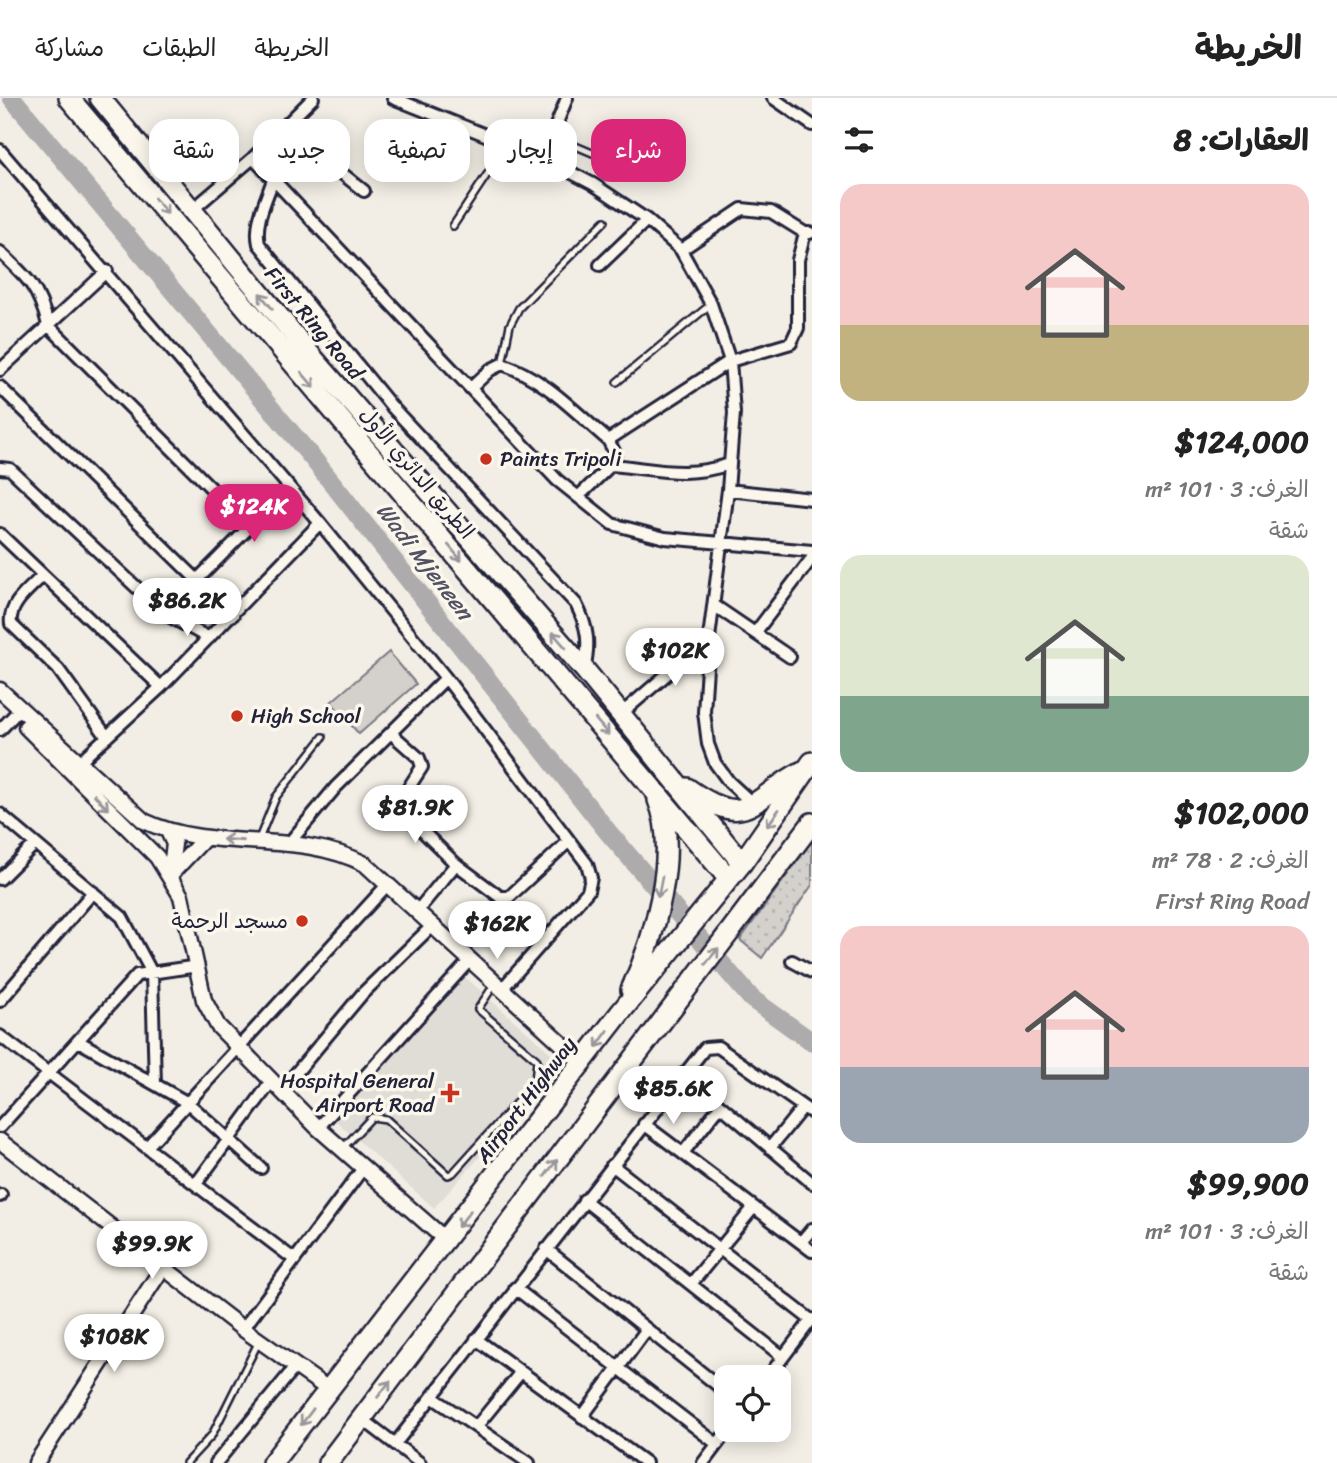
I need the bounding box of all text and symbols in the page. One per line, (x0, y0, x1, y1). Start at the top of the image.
text: الخريطة (1195, 19, 1302, 77)
text: مشاركة (35, 27, 104, 69)
text: الطبقات (142, 27, 217, 69)
text: الخريطة (255, 27, 329, 69)
text: العقارات: 8 (1174, 113, 1309, 167)
chip: شقة (149, 119, 239, 182)
chip: جديد (253, 119, 350, 182)
chip: تصفية (364, 119, 470, 182)
chip: إيجار (484, 119, 577, 182)
chip: شراء (591, 119, 686, 182)
icon: filters (840, 121, 878, 159)
one-way arrow (153, 197, 169, 215)
icon: home (1012, 230, 1138, 356)
street label: First Ring Road (254, 257, 375, 390)
one-way arrow (258, 292, 274, 310)
one-way arrow (300, 370, 316, 388)
street label: الطريق الدائري الأول (350, 398, 484, 548)
text: $124,000 (1175, 415, 1309, 469)
place label: Paints Tripoli (500, 440, 623, 478)
marker: Paints Tripoli (478, 451, 494, 467)
text: الغرف: 3 · 101 m² (1145, 469, 1309, 510)
pin: $124K (205, 484, 303, 544)
text: $124K (221, 486, 287, 527)
water label: Wadi Mjeneen (365, 493, 486, 631)
text: شقة (1269, 510, 1309, 551)
one-way arrow (447, 544, 463, 562)
pin: $86.2K (130, 578, 244, 638)
text: $86.2K (149, 580, 225, 621)
icon: home (1012, 601, 1138, 727)
pin: $102K (626, 628, 724, 688)
text: $102K (641, 630, 709, 671)
one-way arrow (551, 631, 567, 649)
place label: High School (251, 697, 362, 735)
marker: High School (229, 708, 245, 724)
one-way arrow (594, 717, 610, 735)
pin: $81.9K (358, 786, 472, 845)
text: $102,000 (1175, 786, 1309, 840)
text: $81.9K (378, 787, 452, 828)
one-way arrow (92, 793, 109, 810)
one-way arrow (766, 808, 780, 827)
one-way arrow (222, 833, 245, 846)
text: الغرف: 2 · 78 m² (1152, 840, 1309, 881)
one-way arrow (653, 875, 667, 898)
text: First Ring Road (1156, 881, 1309, 922)
place label: مسجد الرحمة (172, 902, 288, 940)
pin: $162K (448, 902, 546, 961)
text: $162K (464, 903, 530, 944)
marker: مسجد الرحمة (294, 913, 310, 929)
one-way arrow (704, 947, 719, 965)
icon: home (1012, 972, 1138, 1098)
street label: Airport Highway (465, 1028, 587, 1173)
one-way arrow (595, 1029, 609, 1048)
place label: Hospital General Airport Road (280, 1062, 436, 1124)
pin: $85.6K (616, 1066, 730, 1126)
text: $85.6K (634, 1068, 712, 1109)
marker: Hospital General Airport Road (440, 1083, 460, 1103)
text: $99,900 (1188, 1157, 1309, 1211)
one-way arrow (543, 1160, 558, 1178)
one-way arrow (456, 1210, 471, 1228)
text: الغرف: 3 · 101 m² (1145, 1211, 1309, 1252)
pin: $99.9K (95, 1222, 209, 1281)
text: $99.9K (113, 1223, 191, 1264)
text: شقة (1269, 1252, 1309, 1293)
pin: $108K (65, 1314, 163, 1374)
text: $108K (80, 1316, 148, 1357)
map controls (714, 1365, 791, 1442)
button: locate (714, 1365, 791, 1442)
one-way arrow (376, 1380, 391, 1399)
one-way arrow (300, 1407, 315, 1426)

